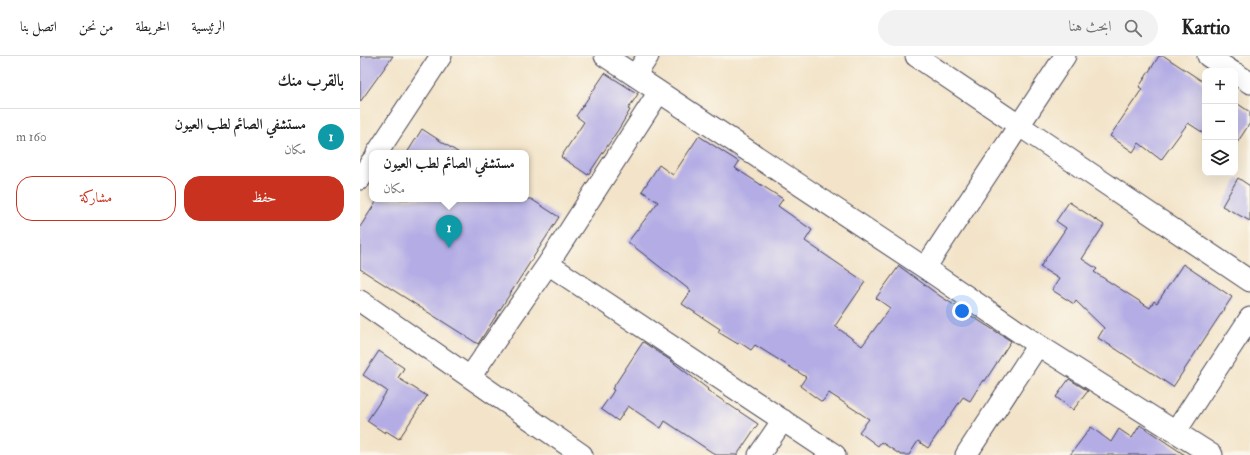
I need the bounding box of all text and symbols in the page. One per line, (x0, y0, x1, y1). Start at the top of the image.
search box (878, 10, 1158, 46)
text: Kartio (1182, 16, 1230, 40)
text: ابحث هنا (1068, 17, 1112, 36)
icon: search (1122, 17, 1144, 39)
text: اتصل بنا (20, 18, 57, 35)
text: من نحن (79, 18, 113, 35)
text: الخريطة (135, 18, 169, 35)
text: الرئيسية (191, 18, 225, 35)
map controls (1202, 68, 1238, 176)
button: + (1202, 68, 1238, 104)
text: بالقرب منك (278, 70, 344, 91)
button: − (1202, 104, 1238, 140)
text: مستشفي الصائم لطب العيون (174, 115, 306, 134)
text: 160 m (16, 129, 47, 145)
text: 1 (329, 129, 333, 145)
button: layers (1202, 140, 1238, 176)
text: مكان (284, 142, 306, 158)
popup (369, 150, 529, 202)
text: مستشفي الصائم لطب العيون (383, 154, 515, 173)
button: مشاركة (16, 176, 176, 221)
button: حفظ (184, 176, 344, 221)
text: مكان (383, 181, 405, 197)
pin: 1 (436, 215, 462, 248)
your location (952, 301, 972, 321)

